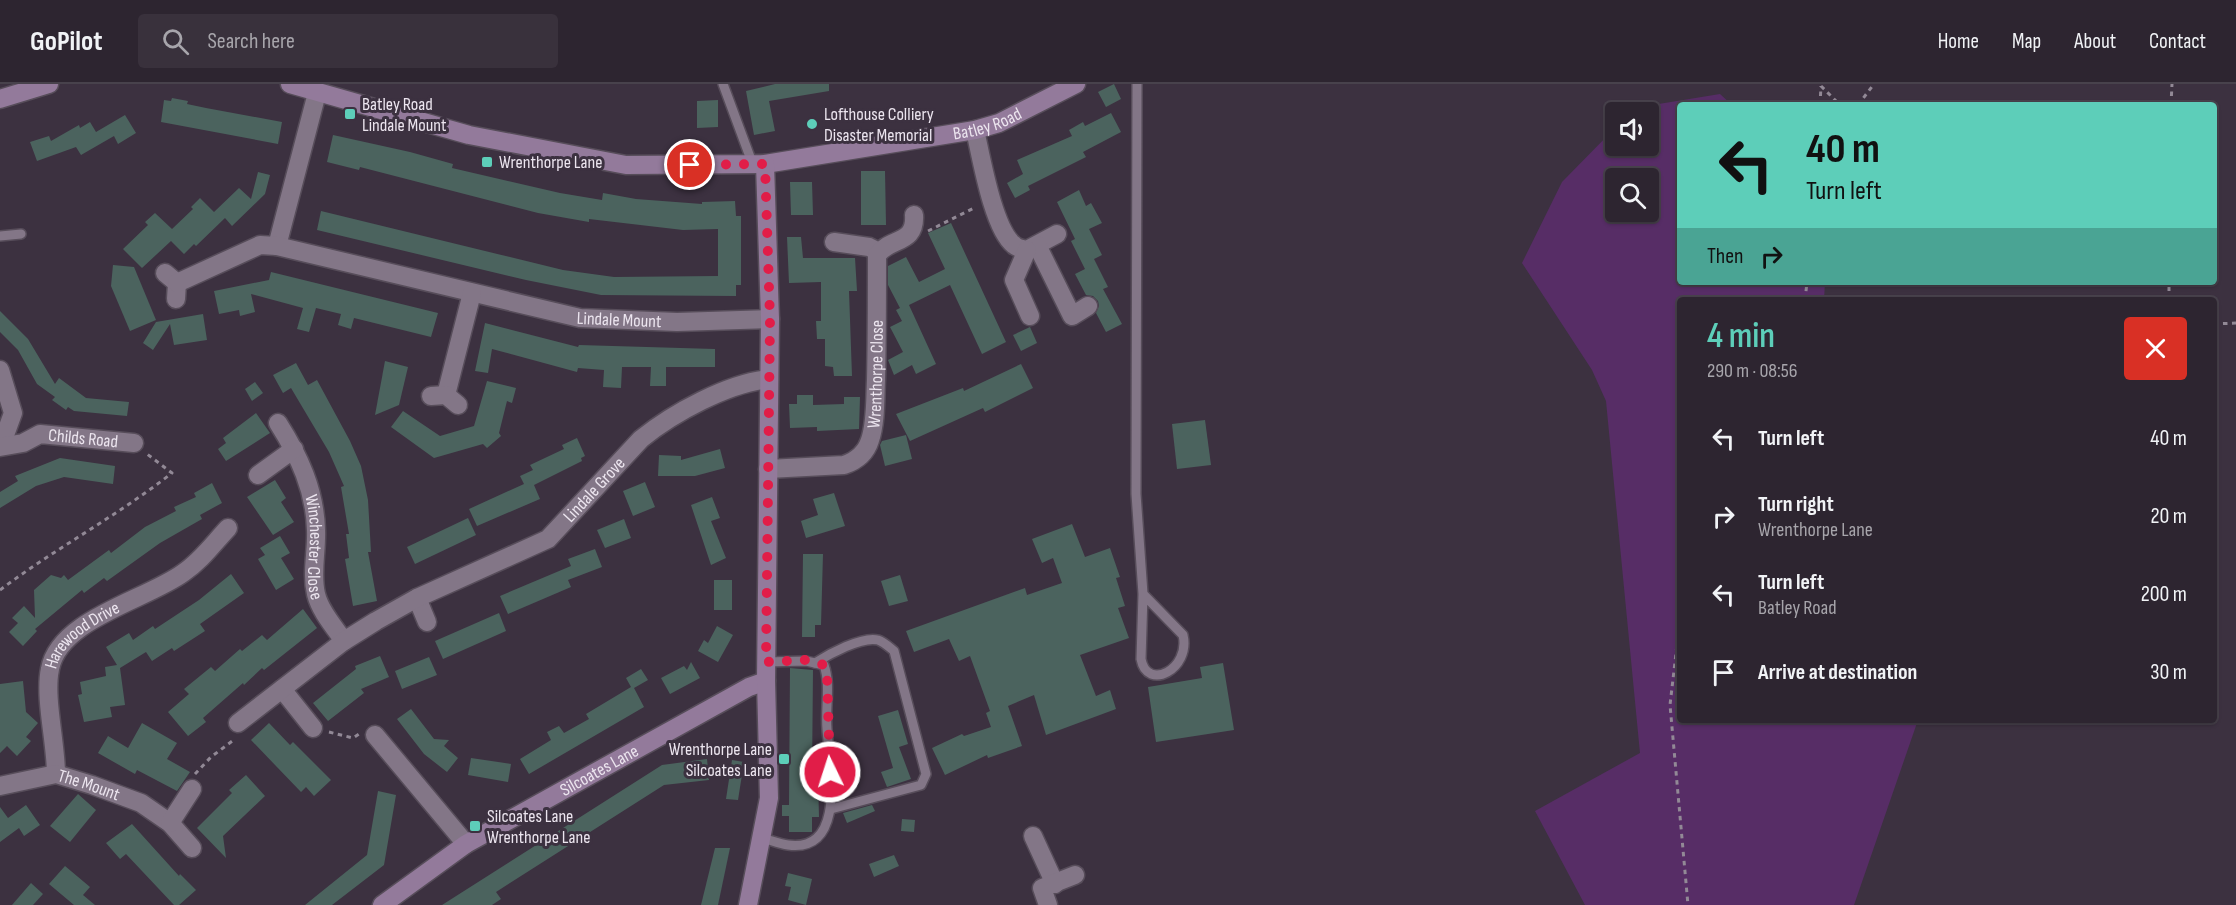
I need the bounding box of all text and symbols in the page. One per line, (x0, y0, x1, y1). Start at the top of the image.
search box (138, 14, 558, 68)
text: GoPilot (30, 25, 102, 58)
icon: search (159, 25, 192, 58)
text: Search here (207, 28, 295, 55)
text: Home (1938, 29, 1979, 54)
text: Map (2012, 29, 2041, 54)
text: About (2074, 29, 2116, 54)
text: Contact (2149, 29, 2206, 54)
place label: Batley Road Lindale Mount (362, 94, 447, 136)
map controls (1605, 102, 1659, 222)
button: sound (1605, 102, 1659, 156)
street label: Batley Road (952, 103, 1025, 144)
place label: Lofthouse Colliery Disaster Memorial (824, 104, 934, 146)
marker: Batley Road Lindale Mount (343, 107, 357, 121)
marker: Lofthouse Colliery Disaster Memorial (805, 117, 819, 131)
text: 40 m (1806, 124, 1880, 175)
icon: left (1707, 126, 1785, 204)
pin (664, 139, 715, 190)
icon: arrive (673, 148, 706, 181)
place label: Wrenthorpe Lane (499, 152, 602, 173)
marker: Wrenthorpe Lane (480, 155, 494, 169)
button: search (1605, 168, 1659, 222)
text: Turn left (1806, 175, 1882, 207)
icon: right (1755, 240, 1788, 273)
text: Then (1707, 243, 1743, 270)
street label: Lindale Mount (576, 308, 662, 332)
text: 4 min (1707, 315, 1775, 358)
button: close (2124, 317, 2187, 380)
street label: Wrenthorpe Close (863, 320, 888, 430)
text: 290 m · 08:56 (1707, 359, 1798, 383)
icon: left (1707, 422, 1740, 455)
street label: Childs Road (47, 425, 119, 452)
text: Turn left (1758, 425, 1824, 452)
text: 40 m (2150, 425, 2187, 452)
street label: Lindale Grove (559, 453, 630, 527)
text: Turn right (1758, 491, 1834, 518)
street label: Winchester Close (300, 493, 327, 602)
icon: right (1707, 500, 1740, 533)
text: 20 m (2151, 503, 2187, 530)
text: Wrenthorpe Lane (1758, 518, 1873, 542)
text: Turn left (1758, 569, 1824, 596)
icon: left (1707, 578, 1740, 611)
text: 200 m (2141, 581, 2187, 608)
text: Batley Road (1758, 596, 1837, 620)
street label: Harewood Drive (40, 597, 123, 671)
icon: arrive (1707, 656, 1740, 689)
text: Arrive at destination (1758, 659, 1917, 686)
text: 30 m (2150, 659, 2187, 686)
place label: Wrenthorpe Lane Silcoates Lane (669, 739, 772, 781)
street label: Silcoates Lane (556, 740, 642, 801)
position arrow (798, 740, 862, 804)
marker: Wrenthorpe Lane Silcoates Lane (777, 752, 791, 766)
street label: The Mount (55, 765, 123, 806)
place label: Silcoates Lane Wrenthorpe Lane (487, 806, 590, 848)
marker: Silcoates Lane Wrenthorpe Lane (468, 819, 482, 833)

